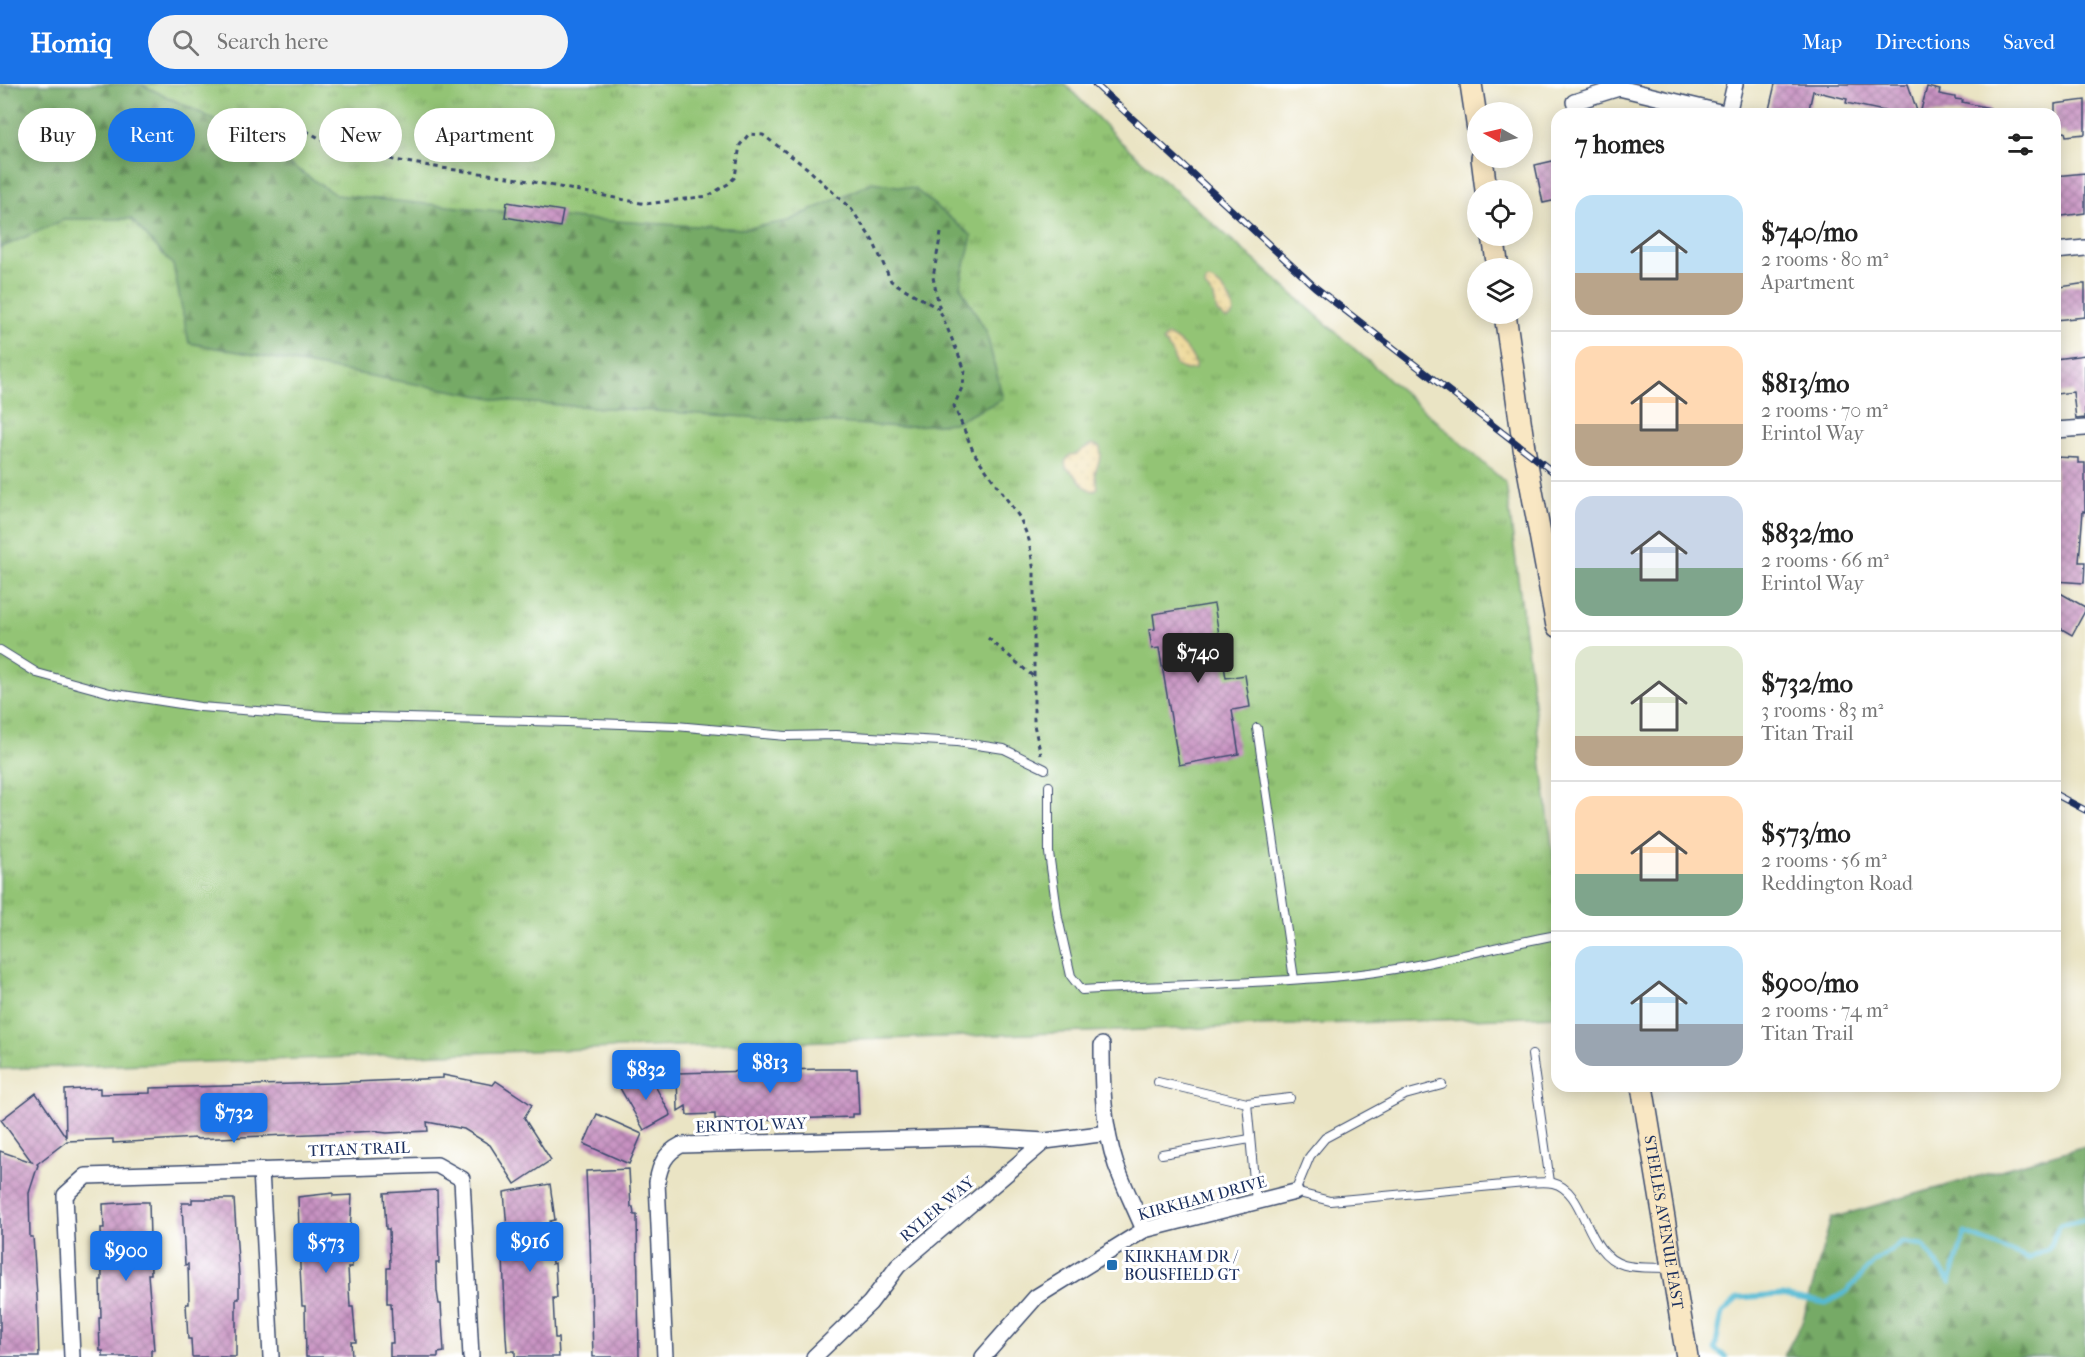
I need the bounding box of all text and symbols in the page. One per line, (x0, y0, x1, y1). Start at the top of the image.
search box (148, 15, 568, 69)
text: Homiq (30, 26, 112, 59)
icon: search (169, 26, 202, 59)
text: Search here (217, 29, 328, 55)
text: Map (1802, 30, 1842, 54)
text: Directions (1875, 30, 1970, 54)
text: Saved (2003, 30, 2055, 54)
north arrow (1467, 102, 1533, 168)
map controls (1467, 102, 1533, 324)
chip: Buy (18, 108, 96, 162)
chip: Rent (108, 108, 195, 162)
chip: Filters (207, 108, 307, 162)
chip: New (319, 108, 402, 162)
chip: Apartment (414, 108, 555, 162)
icon: filters (2004, 128, 2037, 161)
text: 7 homes (1575, 129, 1665, 160)
button: locate (1467, 180, 1533, 246)
text: $740/mo (1761, 217, 1858, 248)
icon: home (1623, 219, 1695, 291)
text: 2 rooms · 80 m² (1761, 248, 1888, 271)
button: layers (1467, 258, 1533, 324)
text: Apartment (1761, 271, 1855, 294)
text: $813/mo (1761, 368, 1849, 399)
icon: home (1623, 370, 1695, 442)
text: 2 rooms · 70 m² (1761, 399, 1888, 422)
text: Erintol Way (1761, 422, 1864, 445)
text: $832/mo (1761, 518, 1853, 549)
icon: home (1623, 520, 1695, 592)
text: 2 rooms · 66 m² (1761, 549, 1889, 572)
text: Erintol Way (1761, 572, 1864, 595)
pin: $740 (1162, 633, 1234, 684)
text: $740 (1177, 641, 1219, 664)
text: $732/mo (1761, 668, 1853, 699)
icon: home (1623, 670, 1695, 742)
text: 3 rooms · 83 m² (1761, 699, 1884, 722)
text: Titan Trail (1761, 722, 1853, 745)
text: $573/mo (1761, 818, 1851, 849)
icon: home (1623, 820, 1695, 892)
text: 2 rooms · 56 m² (1761, 849, 1887, 872)
text: Reddington Road (1761, 872, 1913, 895)
text: $900/mo (1761, 968, 1859, 999)
icon: home (1623, 970, 1695, 1042)
text: 2 rooms · 74 m² (1761, 999, 1888, 1022)
text: Titan Trail (1761, 1022, 1853, 1045)
pin: $813 (734, 1043, 806, 1094)
pin: $832 (610, 1050, 682, 1101)
text: $813 (752, 1051, 788, 1074)
text: $832 (626, 1058, 666, 1081)
pin: $732 (198, 1093, 270, 1144)
text: $732 (214, 1101, 254, 1124)
street label: ERINTOL WAY (695, 1114, 808, 1136)
street label: STEELES AVENUE EAST (1641, 1134, 1688, 1311)
street label: TITAN TRAIL (308, 1138, 411, 1160)
street label: RYLER WAY (896, 1172, 979, 1246)
street label: KIRKHAM DRIVE (1136, 1172, 1269, 1224)
pin: $916 (494, 1222, 566, 1273)
pin: $573 (290, 1223, 362, 1274)
text: $916 (510, 1230, 550, 1253)
pin: $900 (90, 1231, 162, 1282)
text: $573 (307, 1231, 345, 1254)
text: $900 (104, 1239, 148, 1262)
place label: KIRKHAM DR / BOUSFIELD GT (1124, 1247, 1240, 1284)
marker: KIRKHAM DR / BOUSFIELD GT (1105, 1258, 1119, 1272)

